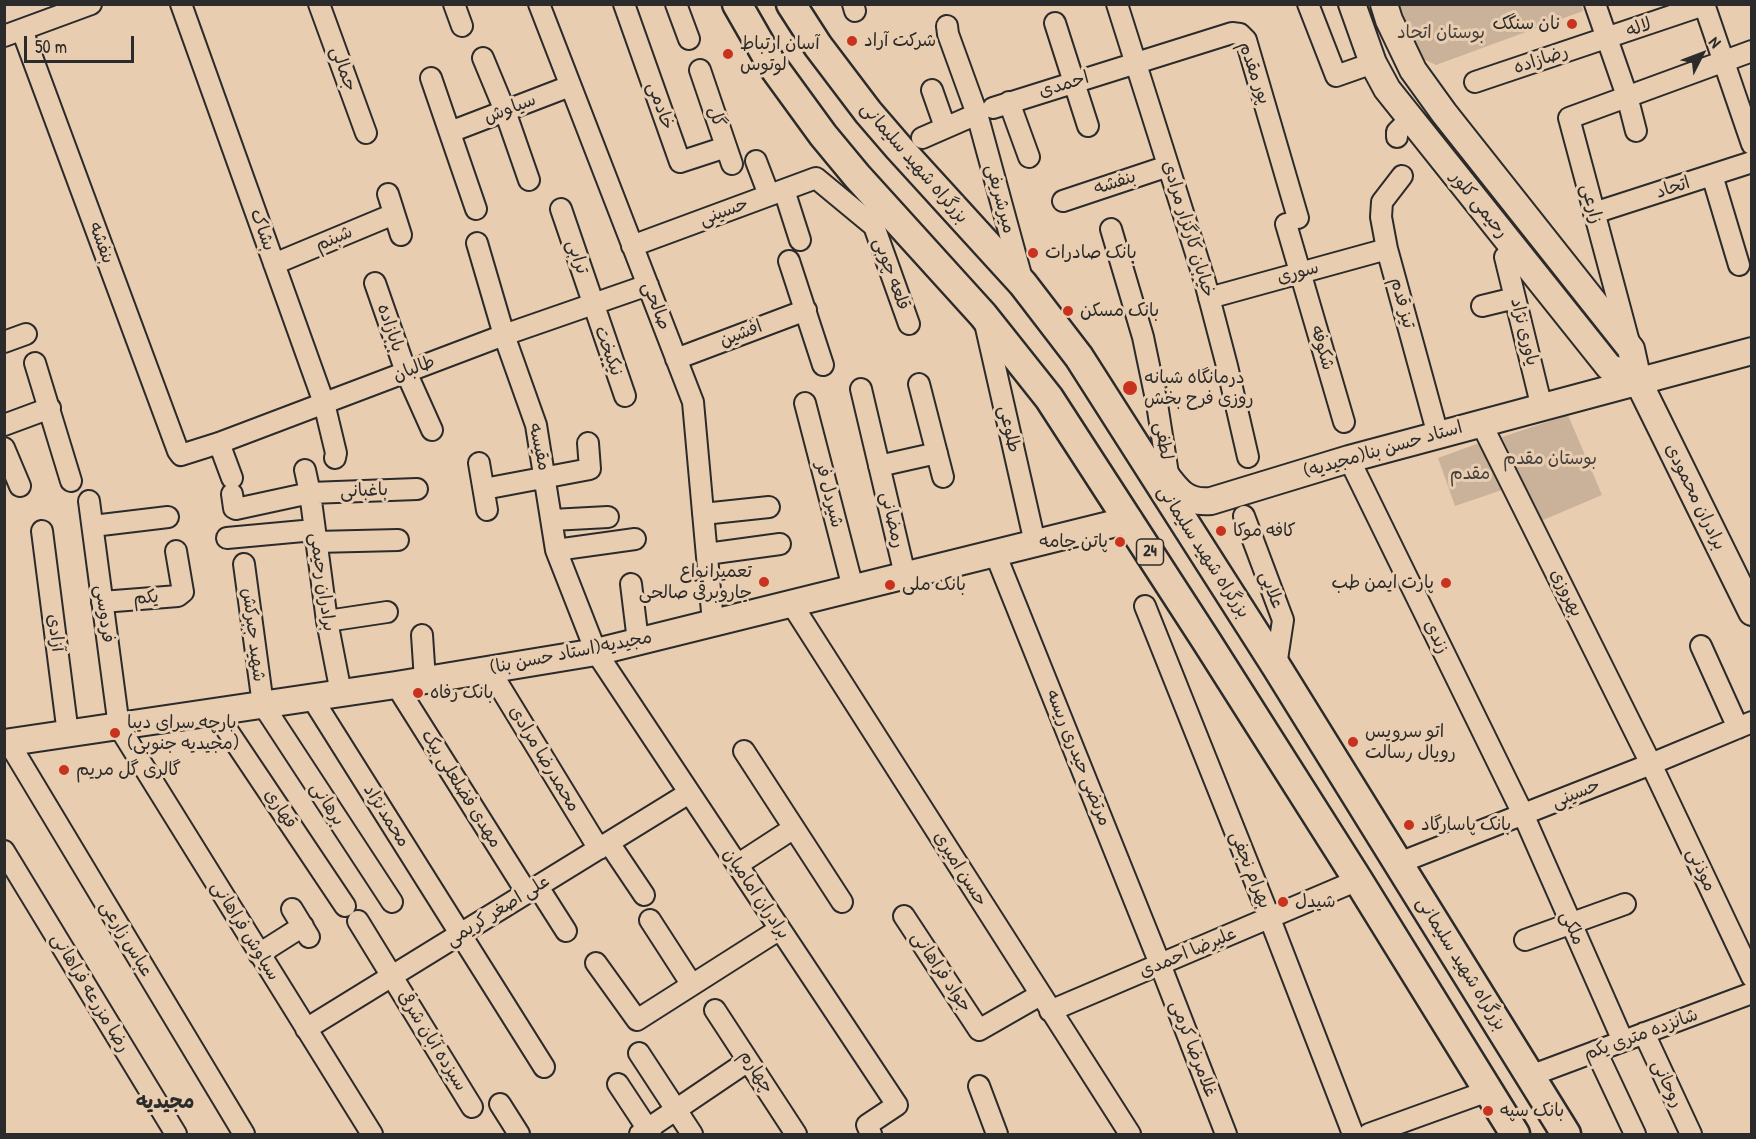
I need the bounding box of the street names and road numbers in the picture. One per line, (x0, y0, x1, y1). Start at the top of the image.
street label: لاله (1624, 14, 1654, 42)
street label: پور مقدم (1233, 39, 1275, 107)
street label: رضازاده (1511, 41, 1571, 79)
street label: جمالی (325, 44, 361, 94)
street label: احمدی (1036, 67, 1092, 103)
street label: خادمی (642, 79, 678, 133)
street label: سیاوش (481, 89, 539, 129)
street label: بزرگراه شهید سلیمانی (855, 98, 973, 228)
street label: گل (702, 104, 730, 130)
street label: خیابان کارگزار مرادی (1157, 158, 1219, 300)
street label: میرشریفی (980, 162, 1020, 236)
street label: بنفشه (1091, 166, 1139, 200)
street label: رحیمی کلور (1446, 167, 1512, 243)
street label: اتحاد (1653, 172, 1693, 204)
street label: زارعی (1575, 182, 1607, 226)
street label: حسینی (697, 193, 751, 231)
street label: بشاک (245, 206, 279, 254)
street label: بنفشه (84, 219, 118, 267)
street label: شبنم (312, 222, 356, 256)
street label: قلعه چوبی (868, 235, 914, 313)
street label: ترابی (561, 237, 593, 277)
street label: سوری (1275, 257, 1321, 289)
street label: تیز قدم (1385, 275, 1419, 331)
street label: صالحی (637, 279, 675, 333)
street label: یاوری نژاد (1505, 296, 1543, 368)
street label: بابازاده (372, 301, 408, 355)
street label: افشین (717, 316, 765, 352)
street label: نیکبخت (589, 323, 627, 379)
street label: شکوفه (1305, 323, 1339, 373)
street label: طالبان (390, 351, 438, 387)
street label: طلوعی (993, 403, 1025, 455)
street label: استاد حسن بنا(مجیدیه) (1301, 417, 1465, 483)
street label: مقیسه (523, 421, 555, 473)
street label: لطفی (1149, 421, 1177, 461)
street label: برادران محمودی (1660, 440, 1730, 554)
street label: شیردل فر (810, 460, 848, 530)
street label: باغبانی (340, 479, 388, 503)
street label: بزرگراه شهید سلیمانی (1152, 482, 1254, 622)
street label: رمضانی (875, 490, 909, 550)
street label: برادران رحیمی (304, 531, 340, 633)
road number: 24 (1136, 539, 1164, 565)
street label: بهروزی (1545, 565, 1587, 621)
street label: علایی (1254, 568, 1288, 612)
street label: فردوسی (90, 584, 118, 644)
street label: یکم (133, 586, 159, 610)
street label: شهید جبرکش (237, 587, 269, 683)
street label: آزادی (42, 613, 68, 653)
street label: زندی (1419, 617, 1453, 657)
street label: مجیدیه(استاد حسن بنا) (488, 627, 654, 679)
street label: مرتضی حیدری ریسه (1041, 687, 1115, 829)
street label: محمدرضا مرادی (504, 702, 584, 816)
street label: مهدی فضلعلی بیک (416, 726, 506, 852)
street label: حسینی (1549, 775, 1603, 813)
street label: برهانی (305, 778, 349, 830)
street label: محمدنژاد (358, 780, 414, 852)
street label: قهاری (259, 785, 301, 833)
street label: حسن امیری (928, 827, 992, 911)
street label: بهرام نجفی (1225, 828, 1275, 912)
street label: برادران امامیان (718, 845, 794, 943)
street label: موذنی (1682, 845, 1720, 895)
street label: علی اصغر کریمی (442, 871, 554, 951)
street label: سیاوش فراهانی (206, 877, 284, 985)
street label: بزرگراه شهید سلیمانی (1411, 893, 1511, 1035)
street label: عباس زارعی (95, 897, 157, 981)
street label: ملکی (1555, 908, 1589, 948)
street label: علیرضا احمدی (1136, 923, 1240, 983)
street label: جواد فراهانی (906, 927, 976, 1017)
street label: رضا مزرعه فراهانی (46, 930, 134, 1056)
street label: سیزده آبان شرقی (393, 987, 471, 1095)
street label: غلامرضا کرمی (1165, 998, 1221, 1100)
street label: شانزده متری یکم (1581, 1004, 1701, 1066)
street label: چهارم (734, 1046, 778, 1098)
street label: روحانی (1647, 1057, 1687, 1111)

